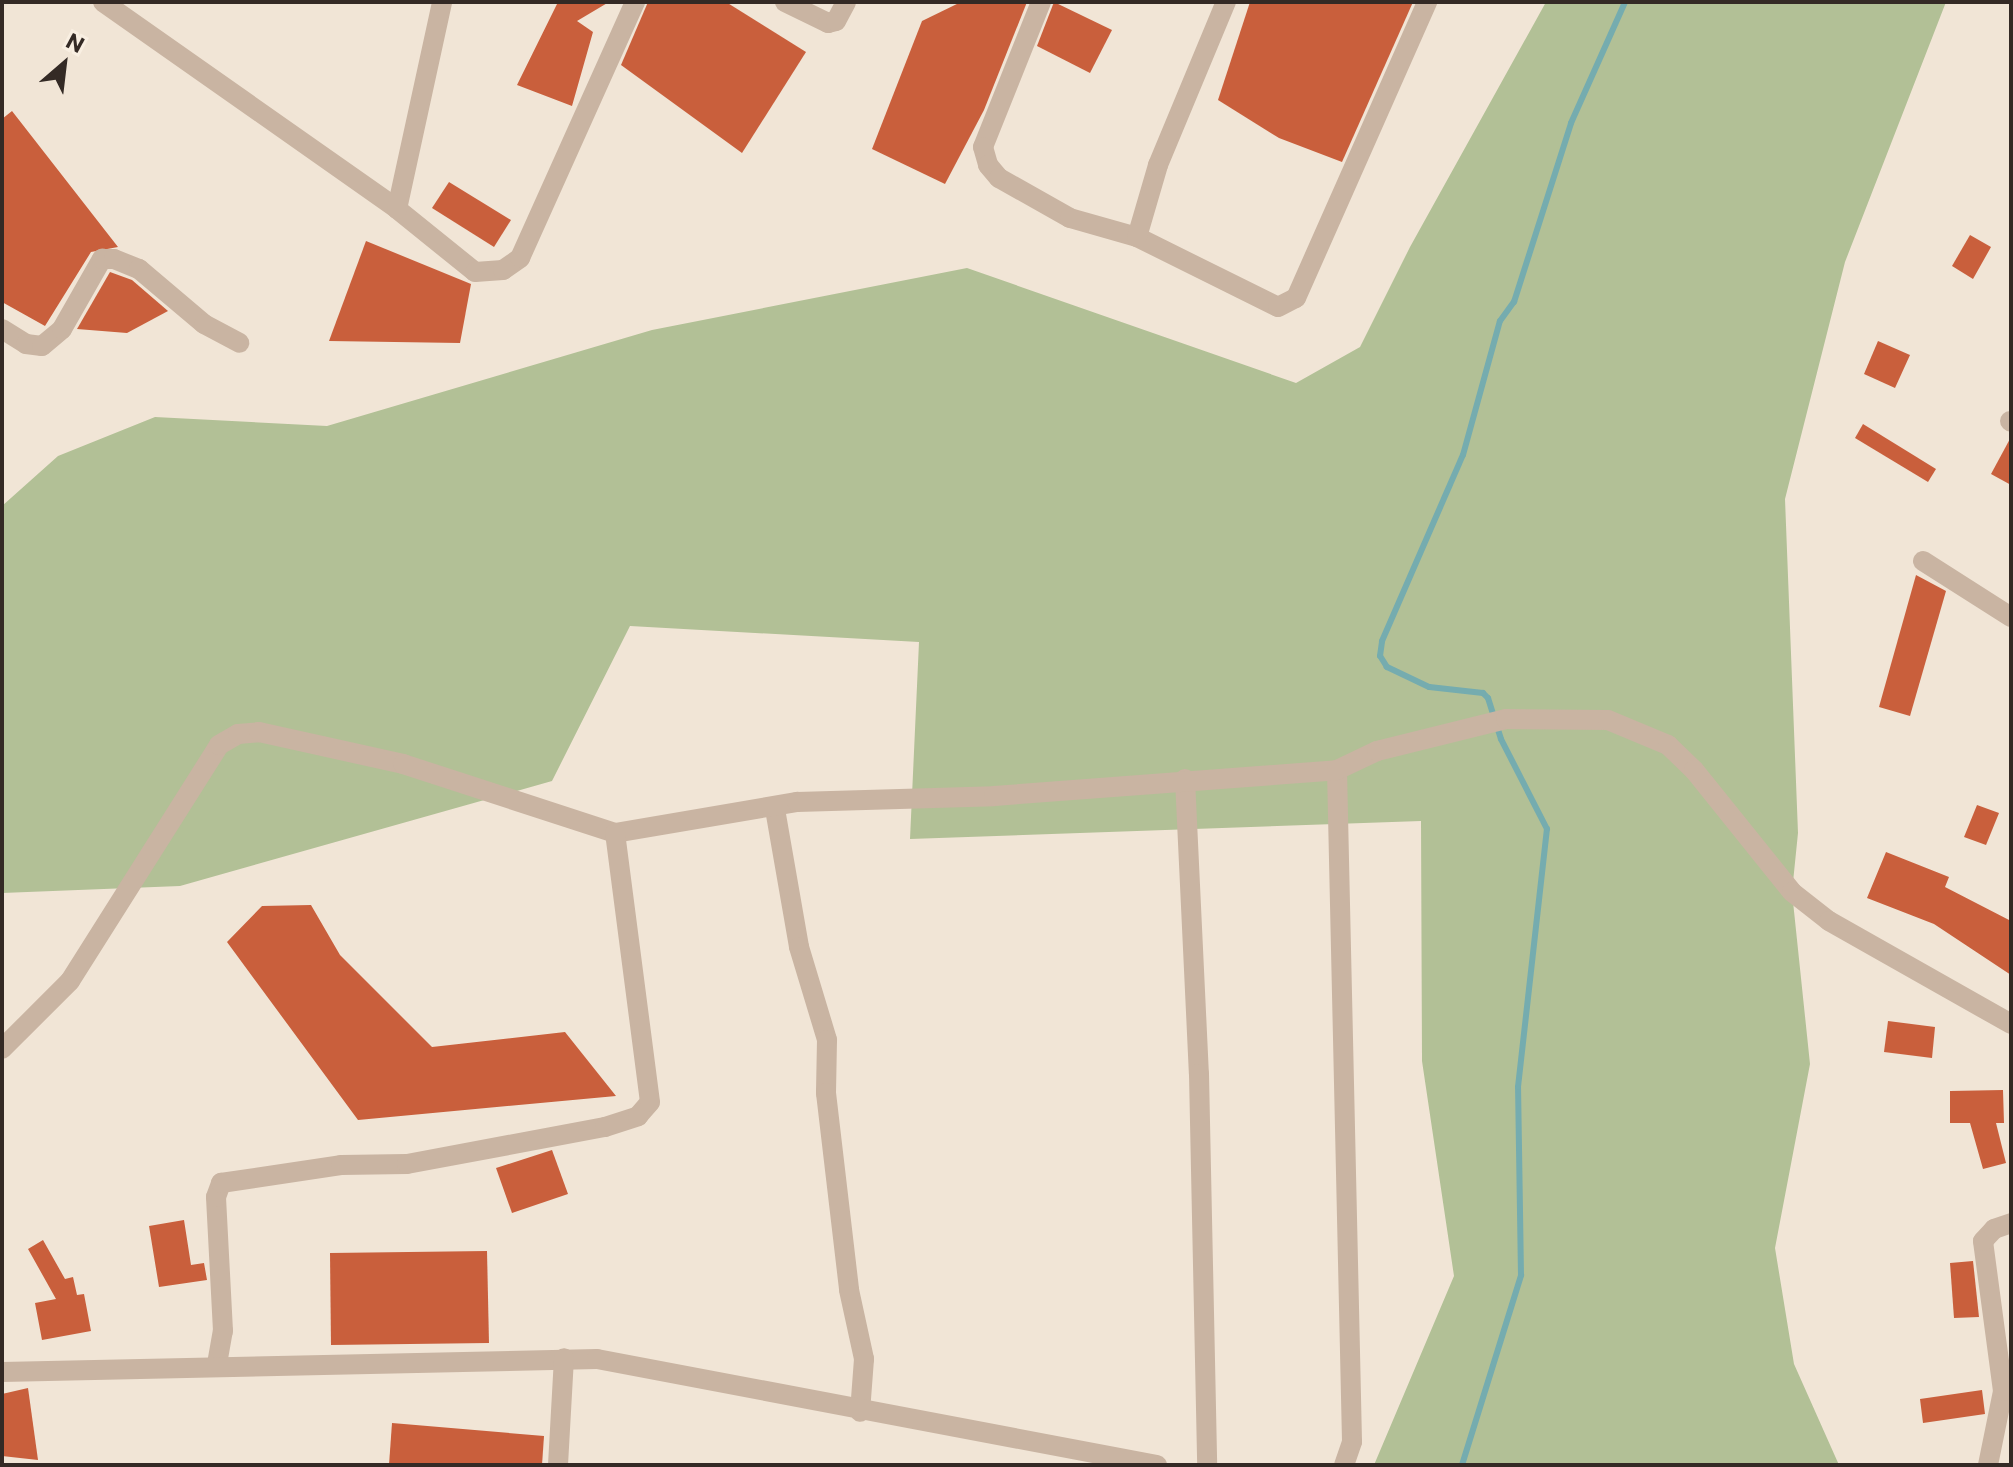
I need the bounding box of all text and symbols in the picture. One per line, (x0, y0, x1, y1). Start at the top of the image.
north arrow (24, 24, 104, 104)
text: N (62, 27, 89, 58)

